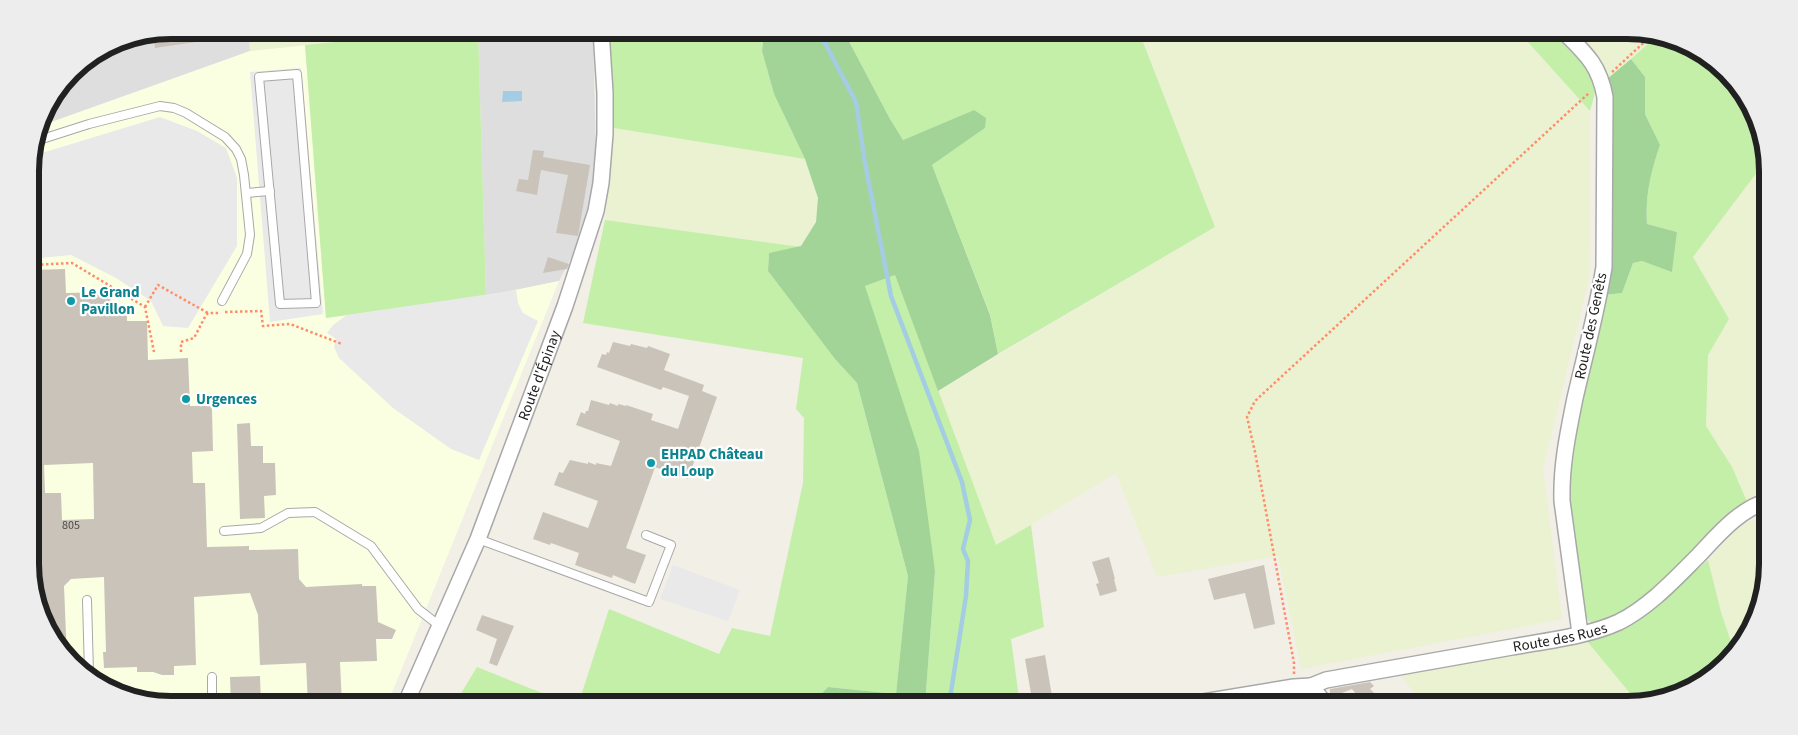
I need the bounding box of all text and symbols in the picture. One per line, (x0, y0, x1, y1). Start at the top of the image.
street label: Route des Genêts (1569, 271, 1613, 381)
place label: Le Grand Pavillon (81, 282, 140, 320)
marker: Le Grand Pavillon (65, 295, 77, 307)
street label: Route d'Épinay (513, 327, 566, 423)
place label: Urgences (196, 389, 257, 410)
marker: Urgences (180, 393, 192, 405)
place label: EHPAD Château du Loup (661, 444, 763, 482)
marker: EHPAD Château du Loup (645, 457, 657, 469)
house number: 805 (62, 517, 80, 534)
street label: Route des Rues (1511, 617, 1610, 657)

